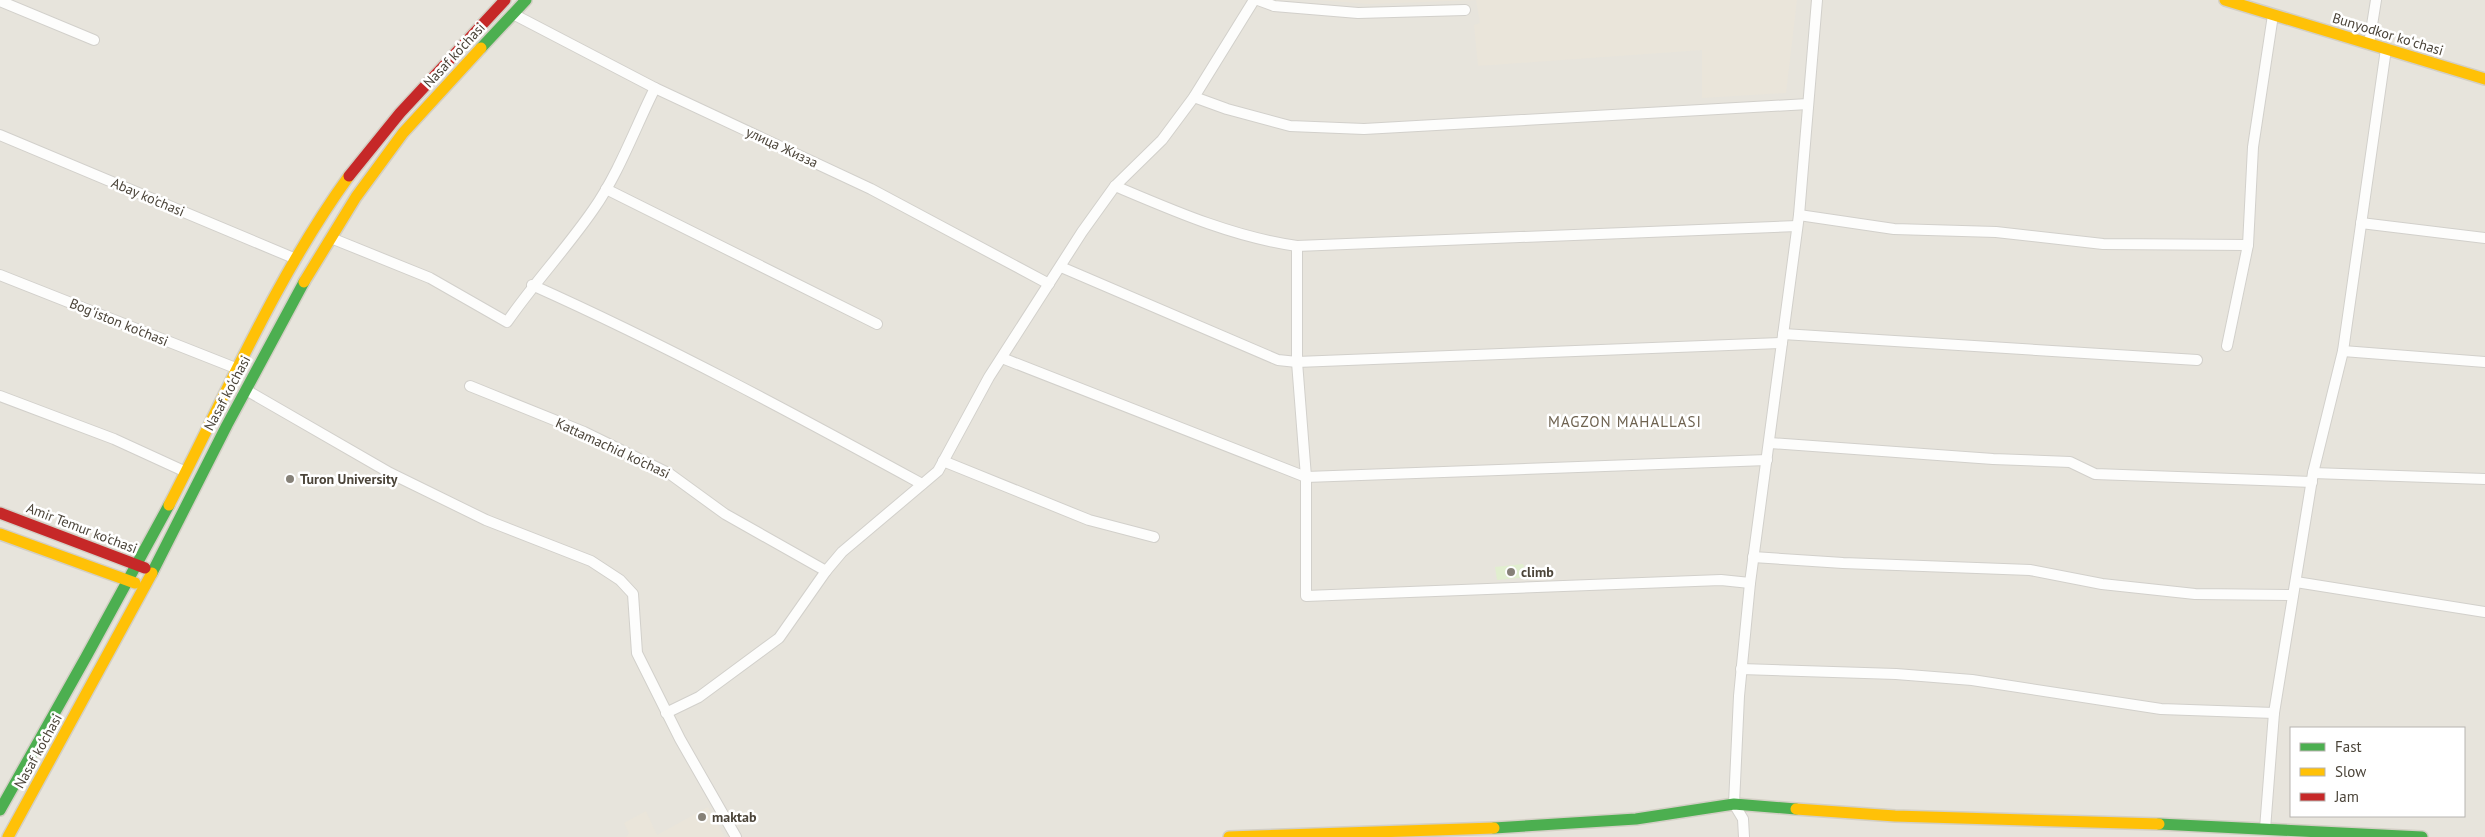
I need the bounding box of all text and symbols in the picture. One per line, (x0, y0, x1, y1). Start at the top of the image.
street label: Bunyodkor koʻchasi (2330, 9, 2446, 59)
street label: Nasaf ko‘chasi (419, 19, 489, 91)
street label: улица Жизза (743, 122, 821, 172)
street label: Abay ko'chasi (109, 173, 187, 221)
street label: Bog'iston ko'chasi (67, 294, 171, 350)
street label: Nasaf ko‘chasi (200, 352, 254, 434)
district label: MAGZON MAHALLASI (1548, 412, 1702, 431)
street label: Kattamachid ko'chasi (553, 414, 673, 482)
place label: Turon University (300, 470, 398, 488)
marker: Turon University (284, 473, 296, 485)
street label: Amir Temur ko'chasi (24, 499, 140, 557)
place label: climb (1521, 563, 1554, 581)
marker: climb (1505, 566, 1517, 578)
street label: Nasaf ko‘chasi (10, 711, 66, 791)
legend (2290, 727, 2465, 817)
text: Fast (2335, 737, 2362, 756)
text: Slow (2335, 762, 2366, 781)
text: Jam (2334, 787, 2359, 806)
place label: maktab (712, 808, 757, 826)
marker: maktab (696, 811, 708, 823)

